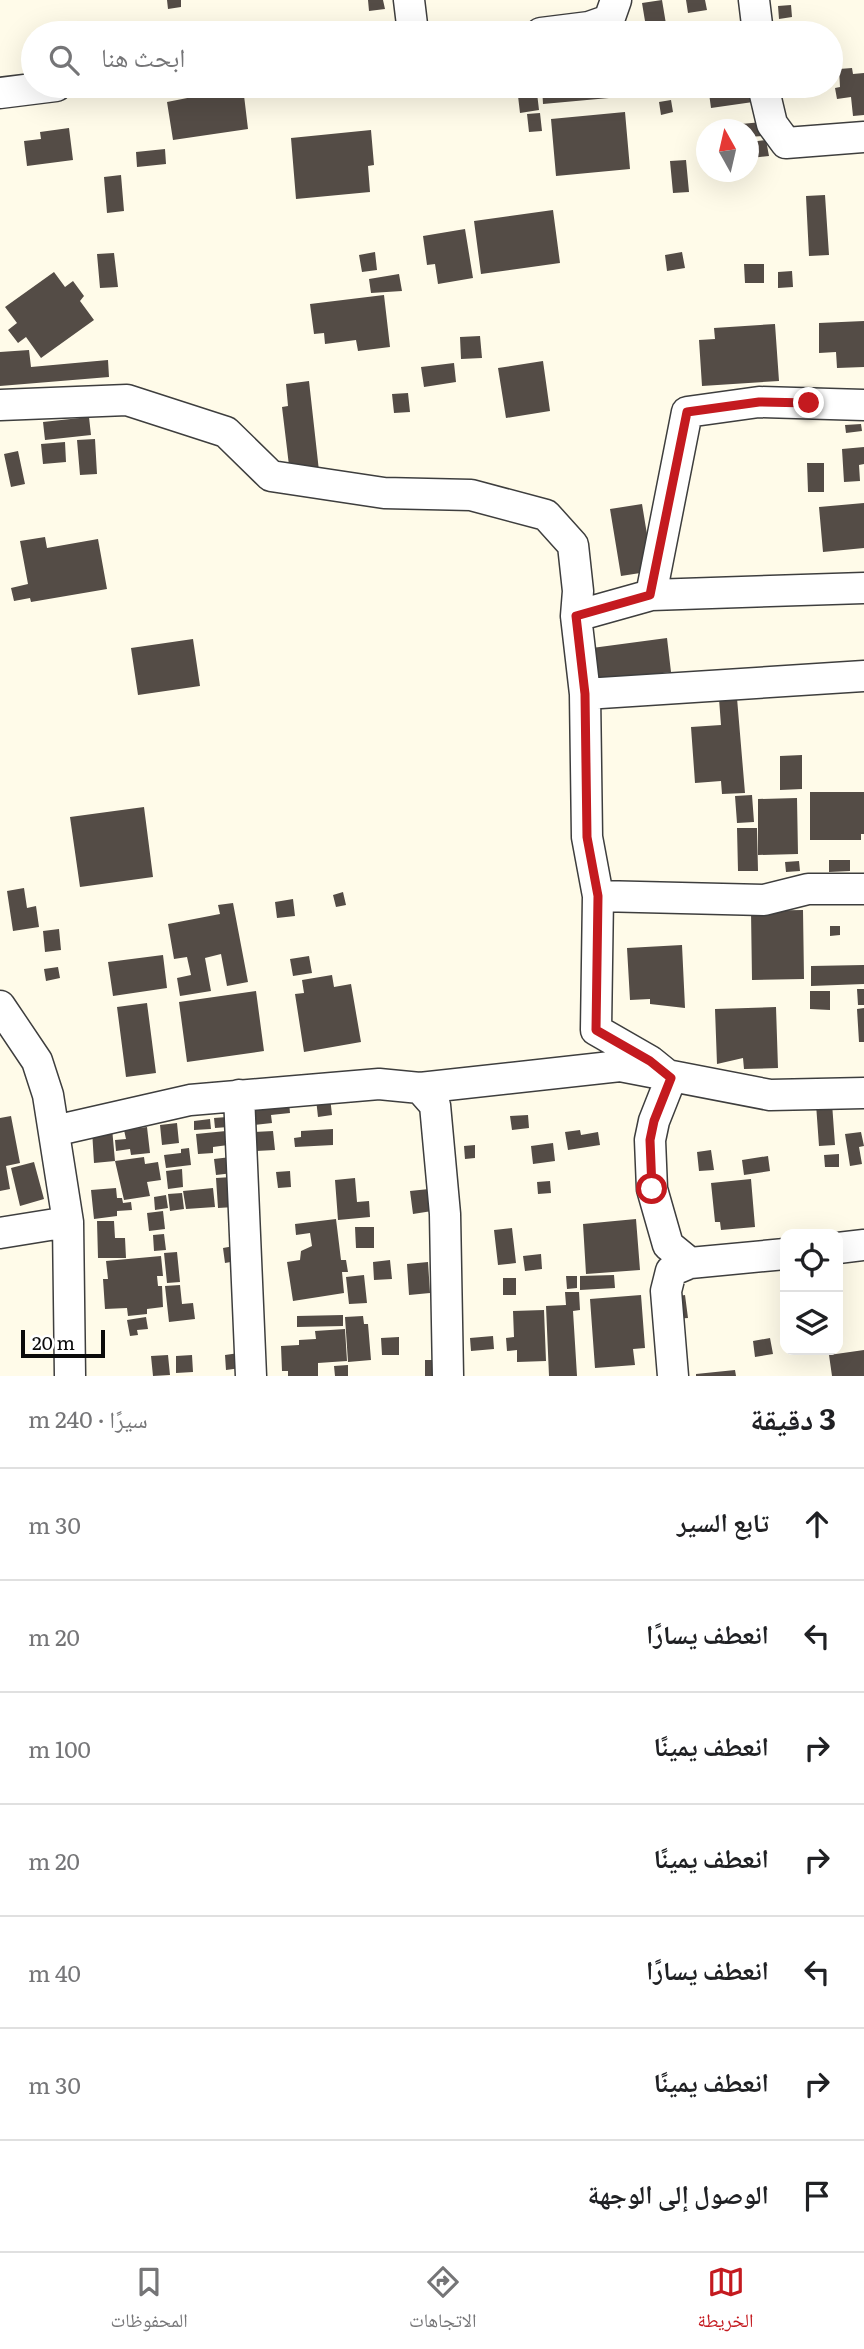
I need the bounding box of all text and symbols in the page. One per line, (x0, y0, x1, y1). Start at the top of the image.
search box (21, 21, 843, 98)
text: ابحث هنا (101, 36, 185, 75)
icon: search (45, 41, 83, 79)
north arrow (696, 119, 759, 182)
route end (793, 387, 824, 418)
route start (636, 1173, 667, 1204)
map controls (780, 1229, 843, 1355)
button: locate (780, 1229, 843, 1292)
button: layers (780, 1292, 843, 1355)
scale bar (21, 1327, 105, 1359)
text: 20 m (32, 1328, 75, 1356)
text: 3 دقيقة (750, 1395, 836, 1439)
text: سيرًا · 240 m (28, 1401, 148, 1435)
text: تابع السير (677, 1501, 769, 1540)
icon: ahead (798, 1505, 836, 1543)
text: 30 m (28, 1507, 81, 1541)
text: انعطف يسارًا (646, 1613, 769, 1652)
icon: left (798, 1617, 836, 1655)
text: 20 m (28, 1619, 80, 1653)
text: انعطف يمينًا (654, 1725, 769, 1764)
icon: right (798, 1729, 836, 1767)
text: 100 m (28, 1731, 91, 1765)
text: انعطف يمينًا (654, 1837, 769, 1876)
icon: right (798, 1841, 836, 1879)
text: 20 m (28, 1843, 80, 1877)
text: انعطف يسارًا (646, 1949, 769, 1988)
icon: left (798, 1953, 836, 1991)
text: 40 m (28, 1955, 81, 1989)
text: انعطف يمينًا (654, 2061, 769, 2100)
icon: right (798, 2065, 836, 2103)
text: 30 m (28, 2067, 81, 2101)
text: الوصول إلى الوجهة (588, 2173, 769, 2212)
icon: arrive (798, 2177, 836, 2215)
tab: المحفوظات (111, 2263, 188, 2339)
tab: الاتجاهات (409, 2263, 476, 2339)
tab: الخريطة (698, 2263, 753, 2339)

